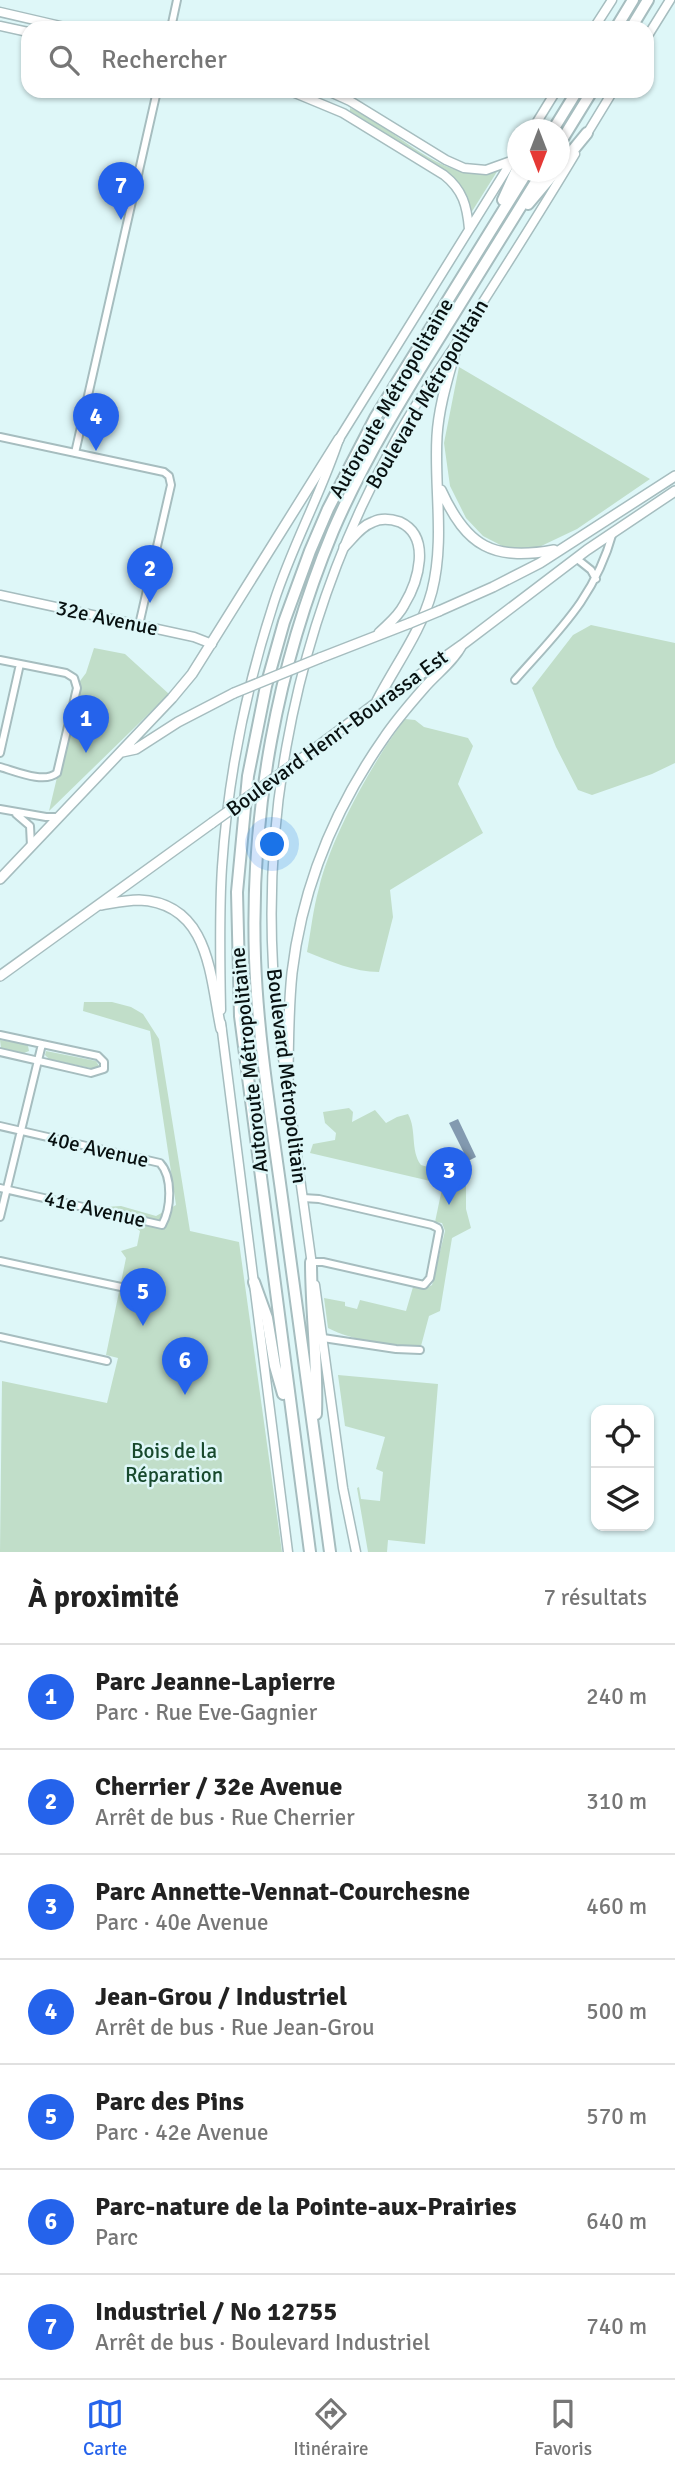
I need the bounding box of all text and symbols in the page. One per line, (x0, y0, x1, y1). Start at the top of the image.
search box (21, 21, 654, 98)
icon: search (45, 41, 83, 79)
text: Rechercher (101, 44, 227, 76)
north arrow (507, 119, 570, 182)
pin: 7 (98, 162, 144, 220)
street label: Autoroute Métropolitaine (323, 293, 459, 503)
street label: Boulevard Métropolitain (360, 294, 494, 494)
pin: 4 (73, 393, 119, 451)
pin: 2 (127, 545, 173, 603)
street label: 32e Avenue (54, 595, 160, 641)
street label: Boulevard Henri-Bourassa Est (221, 644, 453, 822)
pin: 1 (63, 695, 109, 753)
your location (255, 827, 289, 861)
street label: Autoroute Métropolitaine (224, 946, 274, 1174)
street label: Boulevard Métropolitain (261, 967, 313, 1185)
street label: 40e Avenue (45, 1125, 151, 1173)
pin: 3 (426, 1147, 472, 1205)
street label: 41e Avenue (42, 1185, 148, 1233)
pin: 5 (120, 1268, 166, 1326)
pin: 6 (162, 1337, 208, 1395)
map controls (591, 1405, 654, 1531)
button: locate (591, 1405, 654, 1468)
park label: Bois de la Réparation (125, 1438, 223, 1488)
button: layers (591, 1468, 654, 1531)
text: À proximité (28, 1579, 179, 1616)
text: 7 résultats (543, 1583, 647, 1612)
text: Parc Jeanne-Lapierre (95, 1666, 336, 1698)
text: 1 (45, 1682, 57, 1711)
text: 240 m (586, 1682, 647, 1711)
text: Parc · Rue Eve-Gagnier (95, 1698, 317, 1727)
text: Cherrier / 32e Avenue (95, 1771, 342, 1803)
text: 2 (45, 1787, 57, 1816)
text: 310 m (586, 1787, 647, 1816)
text: Arrêt de bus · Rue Cherrier (95, 1803, 355, 1832)
text: Parc Annette-Vennat-Courchesne (95, 1876, 470, 1908)
text: 3 (45, 1892, 57, 1921)
text: 460 m (586, 1892, 647, 1921)
text: Parc · 40e Avenue (95, 1908, 269, 1937)
text: Jean-Grou / Industriel (95, 1981, 347, 2013)
text: 4 (45, 1997, 57, 2026)
text: 500 m (586, 1997, 647, 2026)
text: Arrêt de bus · Rue Jean-Grou (95, 2013, 375, 2042)
text: Parc des Pins (95, 2086, 244, 2118)
text: 5 (45, 2102, 57, 2131)
text: 570 m (586, 2102, 647, 2131)
text: Parc · 42e Avenue (95, 2118, 269, 2147)
text: Parc-nature de la Pointe-aux-Prairies (95, 2191, 516, 2223)
text: 6 (45, 2207, 57, 2236)
text: 640 m (586, 2207, 647, 2236)
text: Parc (95, 2223, 138, 2252)
text: Industriel / No 12755 (95, 2296, 337, 2328)
text: 7 (45, 2312, 57, 2341)
text: 740 m (586, 2312, 647, 2341)
text: Arrêt de bus · Boulevard Industriel (95, 2328, 430, 2357)
tab: Carte (83, 2395, 127, 2461)
tab: Itinéraire (293, 2395, 368, 2461)
tab: Favoris (534, 2395, 592, 2461)

